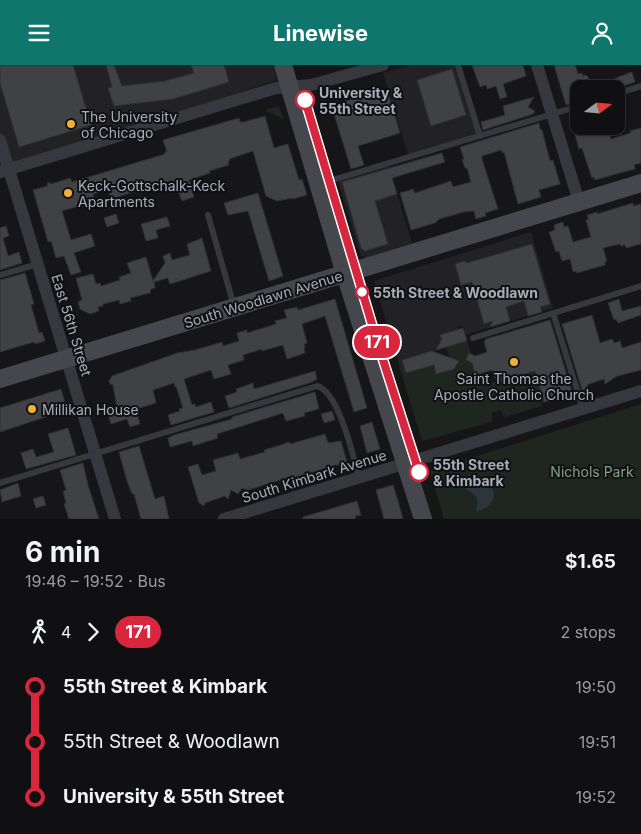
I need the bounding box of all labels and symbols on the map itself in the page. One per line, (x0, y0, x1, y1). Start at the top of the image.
north arrow (570, 80, 625, 135)
place label: University & 55th Street (319, 84, 403, 117)
marker: University & 55th Street (295, 90, 315, 110)
place label: The University of Chicago (81, 108, 177, 141)
marker: The University of Chicago (65, 118, 77, 130)
place label: Keck-Gottschalk-Keck Apartments (78, 177, 225, 210)
marker: Keck-Gottschalk-Keck Apartments (62, 187, 74, 199)
street label: South Woodlawn Avenue (182, 267, 344, 331)
street label: East 56th Street (48, 272, 96, 378)
place label: 55th Street & Woodlawn (373, 284, 538, 301)
marker: 55th Street & Woodlawn (355, 285, 369, 299)
line badge: 171 (348, 326, 406, 358)
marker: Saint Thomas the Apostle Catholic Church (508, 356, 520, 368)
place label: Saint Thomas the Apostle Catholic Church (434, 370, 594, 403)
place label: Millikan House (42, 401, 139, 418)
marker: Millikan House (26, 403, 38, 415)
street label: South Kimbark Avenue (240, 446, 388, 506)
place label: 55th Street & Kimbark (433, 456, 510, 489)
marker: 55th Street & Kimbark (409, 462, 429, 482)
park label: Nichols Park (550, 463, 634, 480)

